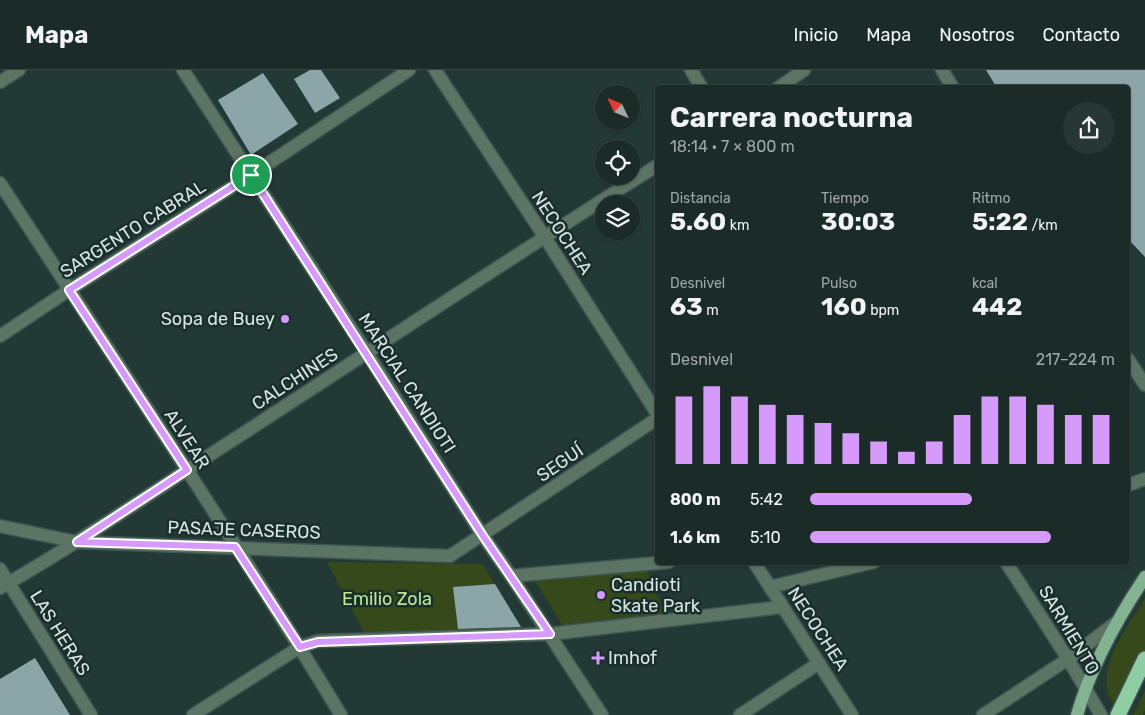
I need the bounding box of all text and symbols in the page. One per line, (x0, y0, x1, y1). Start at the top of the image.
text: Mapa (25, 21, 88, 49)
text: Inicio (793, 24, 838, 46)
text: Mapa (866, 24, 911, 46)
text: Nosotros (939, 24, 1015, 46)
text: Contacto (1043, 24, 1120, 46)
north arrow (595, 85, 640, 130)
map controls (595, 85, 640, 240)
text: Carrera nocturna (670, 101, 913, 134)
button: share (1063, 102, 1115, 154)
text: 18:14 · 7 × 800 m (670, 137, 795, 156)
button: locate (595, 140, 640, 185)
pin (230, 154, 272, 196)
icon: arrive (237, 161, 265, 189)
street label: SARGENTO CABRAL (56, 175, 210, 283)
street label: NECOCHEA (527, 187, 597, 279)
text: Distancia (670, 190, 731, 207)
text: Tiempo (821, 190, 869, 207)
text: Ritmo (972, 190, 1011, 207)
button: layers (595, 195, 640, 240)
text: 5.60 (670, 207, 726, 236)
text: 30:03 (821, 207, 895, 236)
text: 5:22 (972, 207, 1028, 236)
text: km (726, 217, 749, 234)
text: /km (1028, 217, 1058, 234)
text: Desnivel (670, 275, 725, 292)
text: Pulso (821, 275, 857, 292)
text: kcal (972, 275, 998, 292)
text: 63 (670, 292, 703, 321)
text: 160 (821, 292, 867, 321)
text: 442 (972, 292, 1022, 321)
text: m (703, 302, 719, 319)
text: bpm (867, 302, 899, 319)
place label: Sopa de Buey (161, 308, 275, 330)
street label: MARCIAL CANDIOTI (354, 309, 460, 457)
marker: Sopa de Buey (279, 313, 291, 325)
street label: CALCHINES (248, 343, 342, 415)
text: Desnivel (670, 350, 733, 369)
text: 217–224 m (1036, 350, 1115, 369)
street label: ALVEAR (160, 405, 215, 473)
street label: SEGUÍ (532, 439, 589, 487)
text: 800 m (670, 490, 721, 509)
text: 5:42 (750, 490, 783, 509)
street label: PASAJE CASEROS (167, 516, 321, 544)
text: 1.6 km (670, 528, 720, 547)
text: 5:10 (750, 528, 781, 547)
place label: Candioti Skate Park (611, 574, 701, 617)
street label: SARMIENTO (1034, 582, 1104, 678)
street label: NECOCHEA (783, 583, 853, 675)
street label: LAS HERAS (25, 586, 95, 680)
park label: Emilio Zola (342, 588, 432, 610)
marker: Candioti Skate Park (595, 589, 607, 601)
place label: Imhof (608, 647, 657, 669)
marker: Imhof (592, 652, 604, 664)

